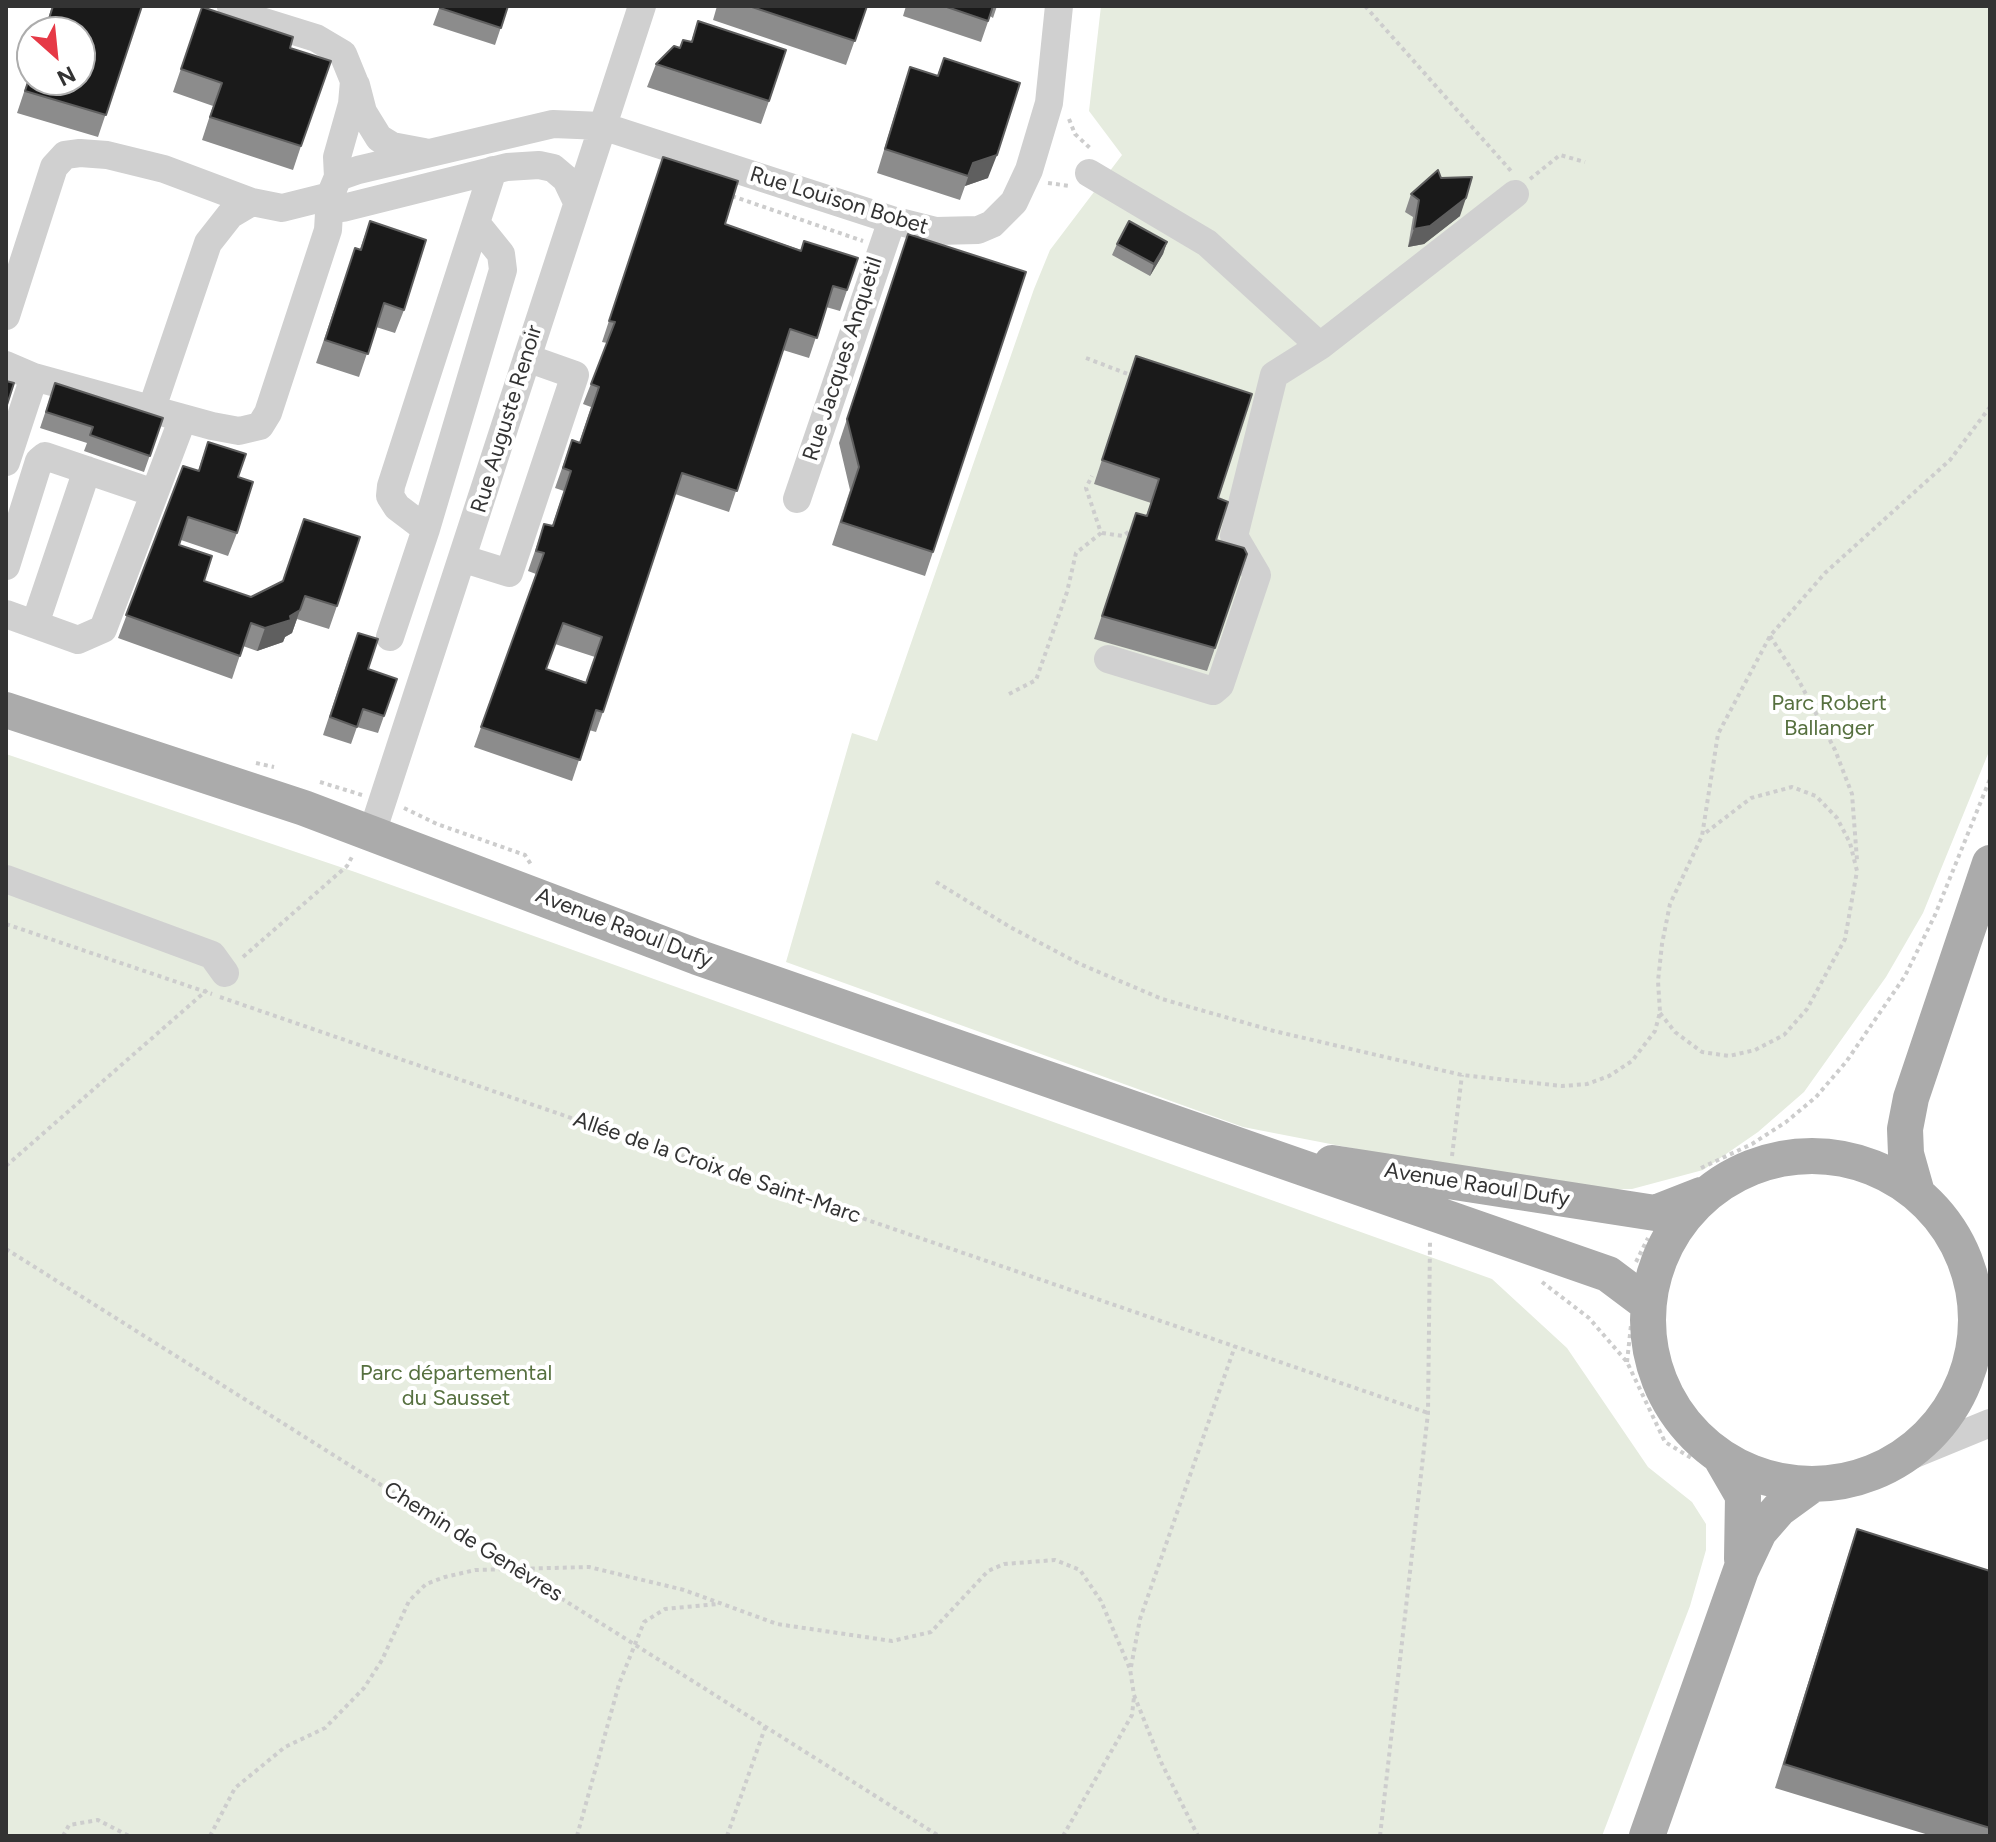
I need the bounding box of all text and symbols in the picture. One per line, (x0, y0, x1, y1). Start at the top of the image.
north arrow (16, 16, 96, 96)
text: N (53, 60, 80, 92)
street label: Rue Louison Bobet (747, 161, 931, 241)
street label: Rue Jacques Anquetil (798, 254, 888, 464)
street label: Rue Auguste Renoir (466, 322, 548, 516)
park label: Parc Robert Ballanger (1771, 691, 1887, 742)
street label: Avenue Raoul Dufy (532, 882, 716, 974)
street label: Allée de la Croix de Saint-Marc (570, 1106, 864, 1230)
street label: Avenue Raoul Dufy (1382, 1157, 1572, 1213)
park label: Parc départemental du Sausset (360, 1361, 552, 1412)
street label: Chemin de Genèvres (379, 1476, 567, 1608)

